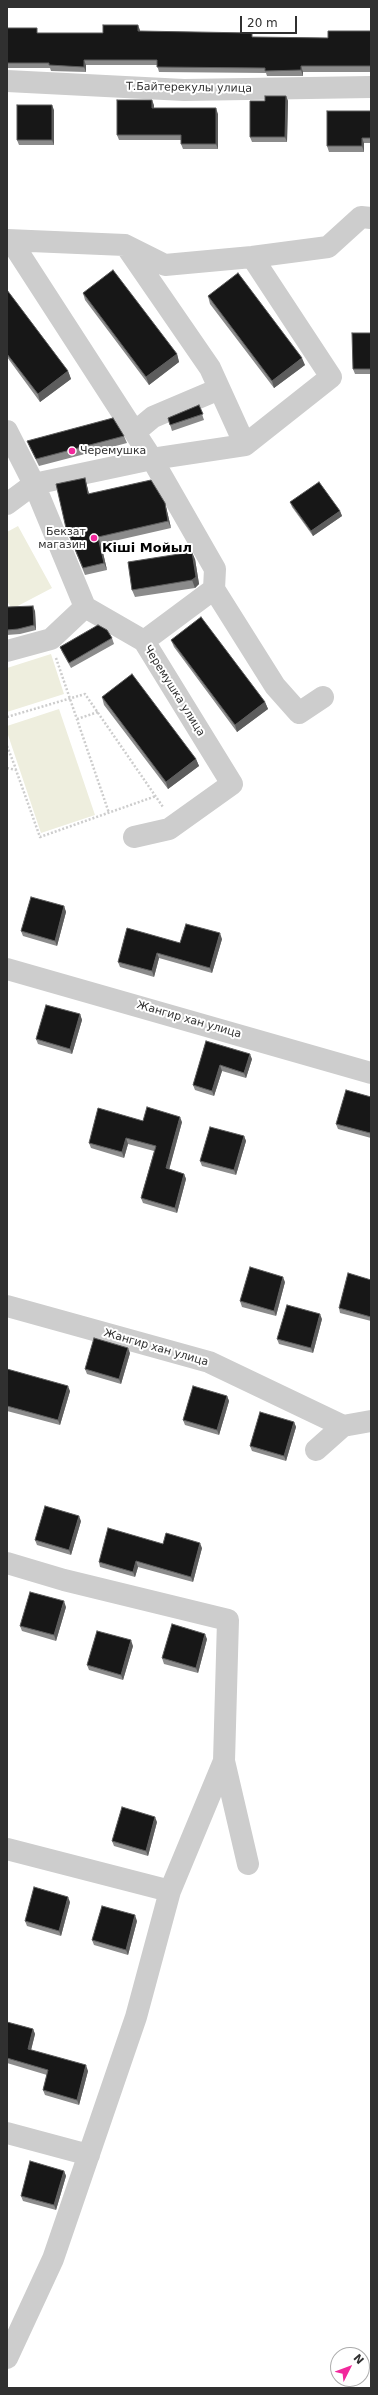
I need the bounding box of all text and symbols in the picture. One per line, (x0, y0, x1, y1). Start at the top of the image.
scale bar (242, 8, 299, 34)
text: 20 m (247, 16, 278, 30)
street label: Т.Байтерекулы улица (126, 80, 252, 96)
place label: Черемушка (80, 444, 146, 458)
marker: Черемушка (67, 446, 77, 456)
place label: Бекзат магазин (38, 525, 86, 551)
marker: Бекзат магазин (89, 533, 99, 543)
district label: Кіші Мойыл (102, 541, 192, 557)
street label: Черемушка улица (141, 643, 207, 739)
street label: Жангир хан улица (135, 999, 243, 1041)
street label: Жангир хан улица (102, 1327, 210, 1369)
north arrow (330, 2347, 370, 2387)
text: N (351, 2352, 366, 2367)

